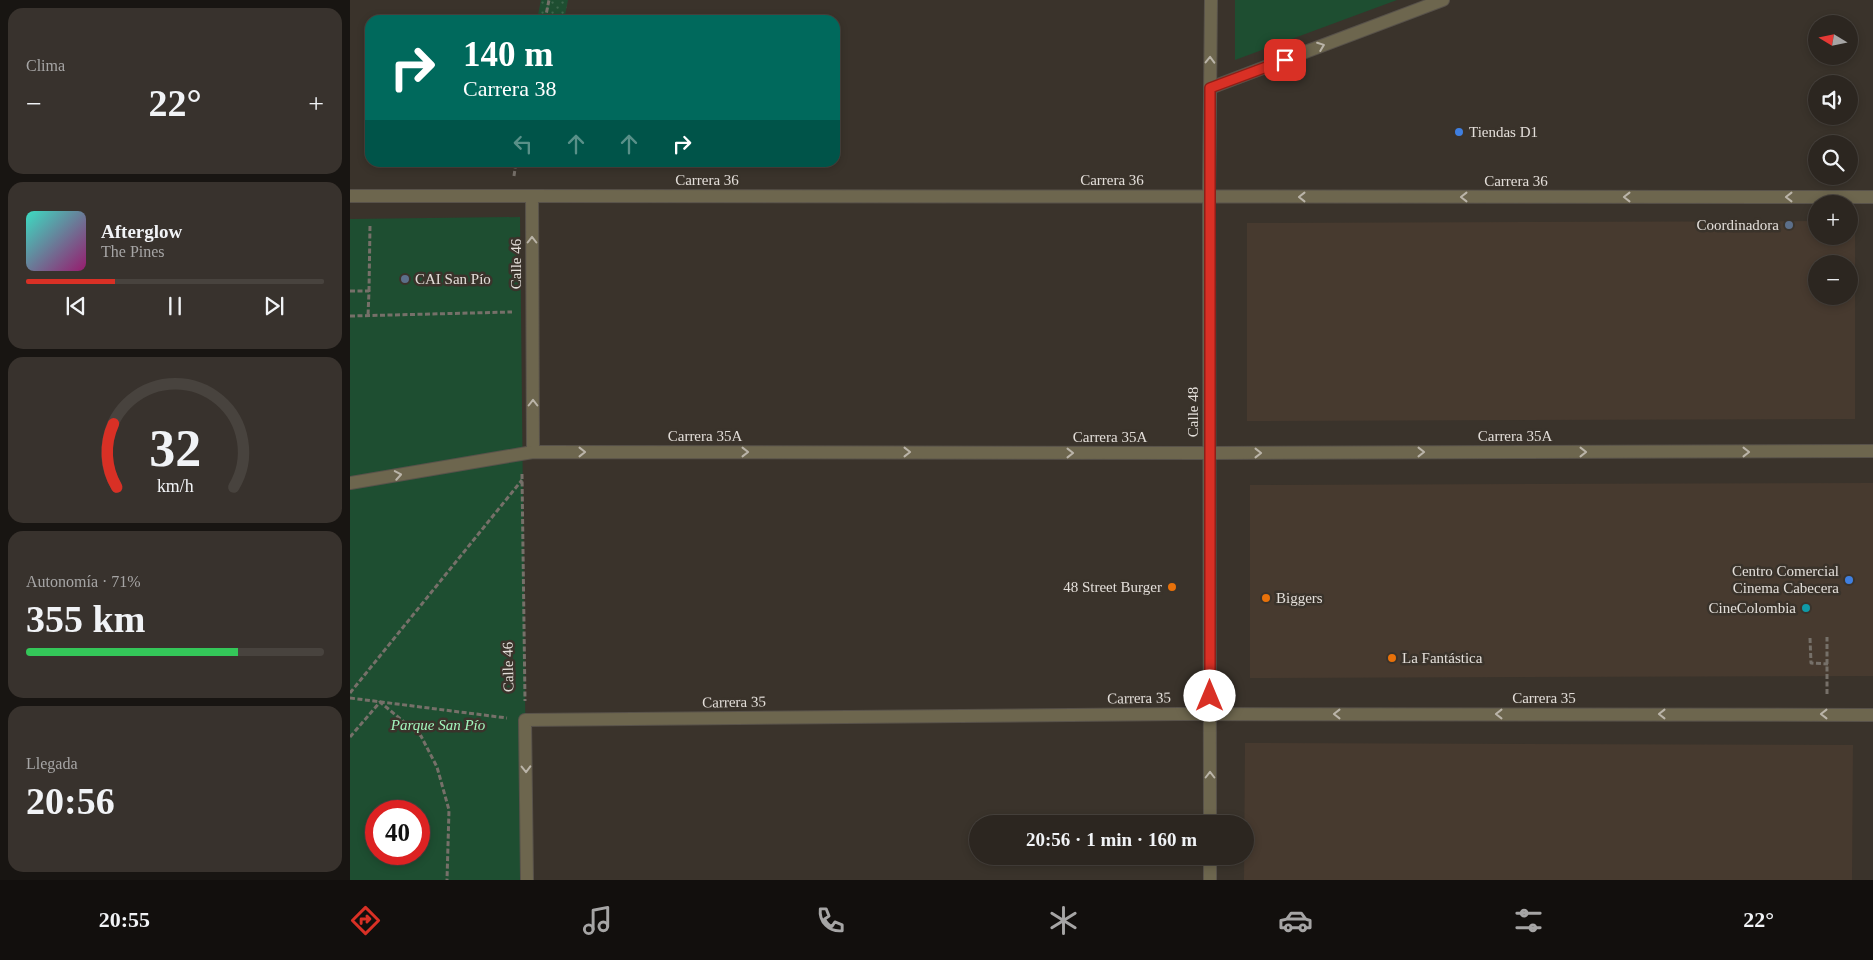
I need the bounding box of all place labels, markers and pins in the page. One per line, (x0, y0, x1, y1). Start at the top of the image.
pin (1264, 39, 1306, 81)
place label: Tiendas D1 (1469, 124, 1538, 140)
marker: Tiendas D1 (1453, 126, 1465, 138)
place label: Coordinadora (1697, 217, 1779, 233)
marker: Coordinadora (1783, 219, 1795, 231)
place label: CAI San Pío (415, 271, 491, 287)
marker: CAI San Pío (399, 273, 411, 285)
place label: Centro Comercial Cinema Cabecera (1732, 563, 1839, 596)
marker: Centro Comercial Cinema Cabecera (1843, 574, 1855, 586)
place label: 48 Street Burger (1063, 579, 1162, 595)
marker: 48 Street Burger (1166, 581, 1178, 593)
place label: Biggers (1276, 590, 1323, 606)
marker: Biggers (1260, 592, 1272, 604)
place label: CineColombia (1709, 600, 1796, 616)
marker: CineColombia (1800, 602, 1812, 614)
place label: La Fantástica (1402, 650, 1483, 666)
marker: La Fantástica (1386, 652, 1398, 664)

